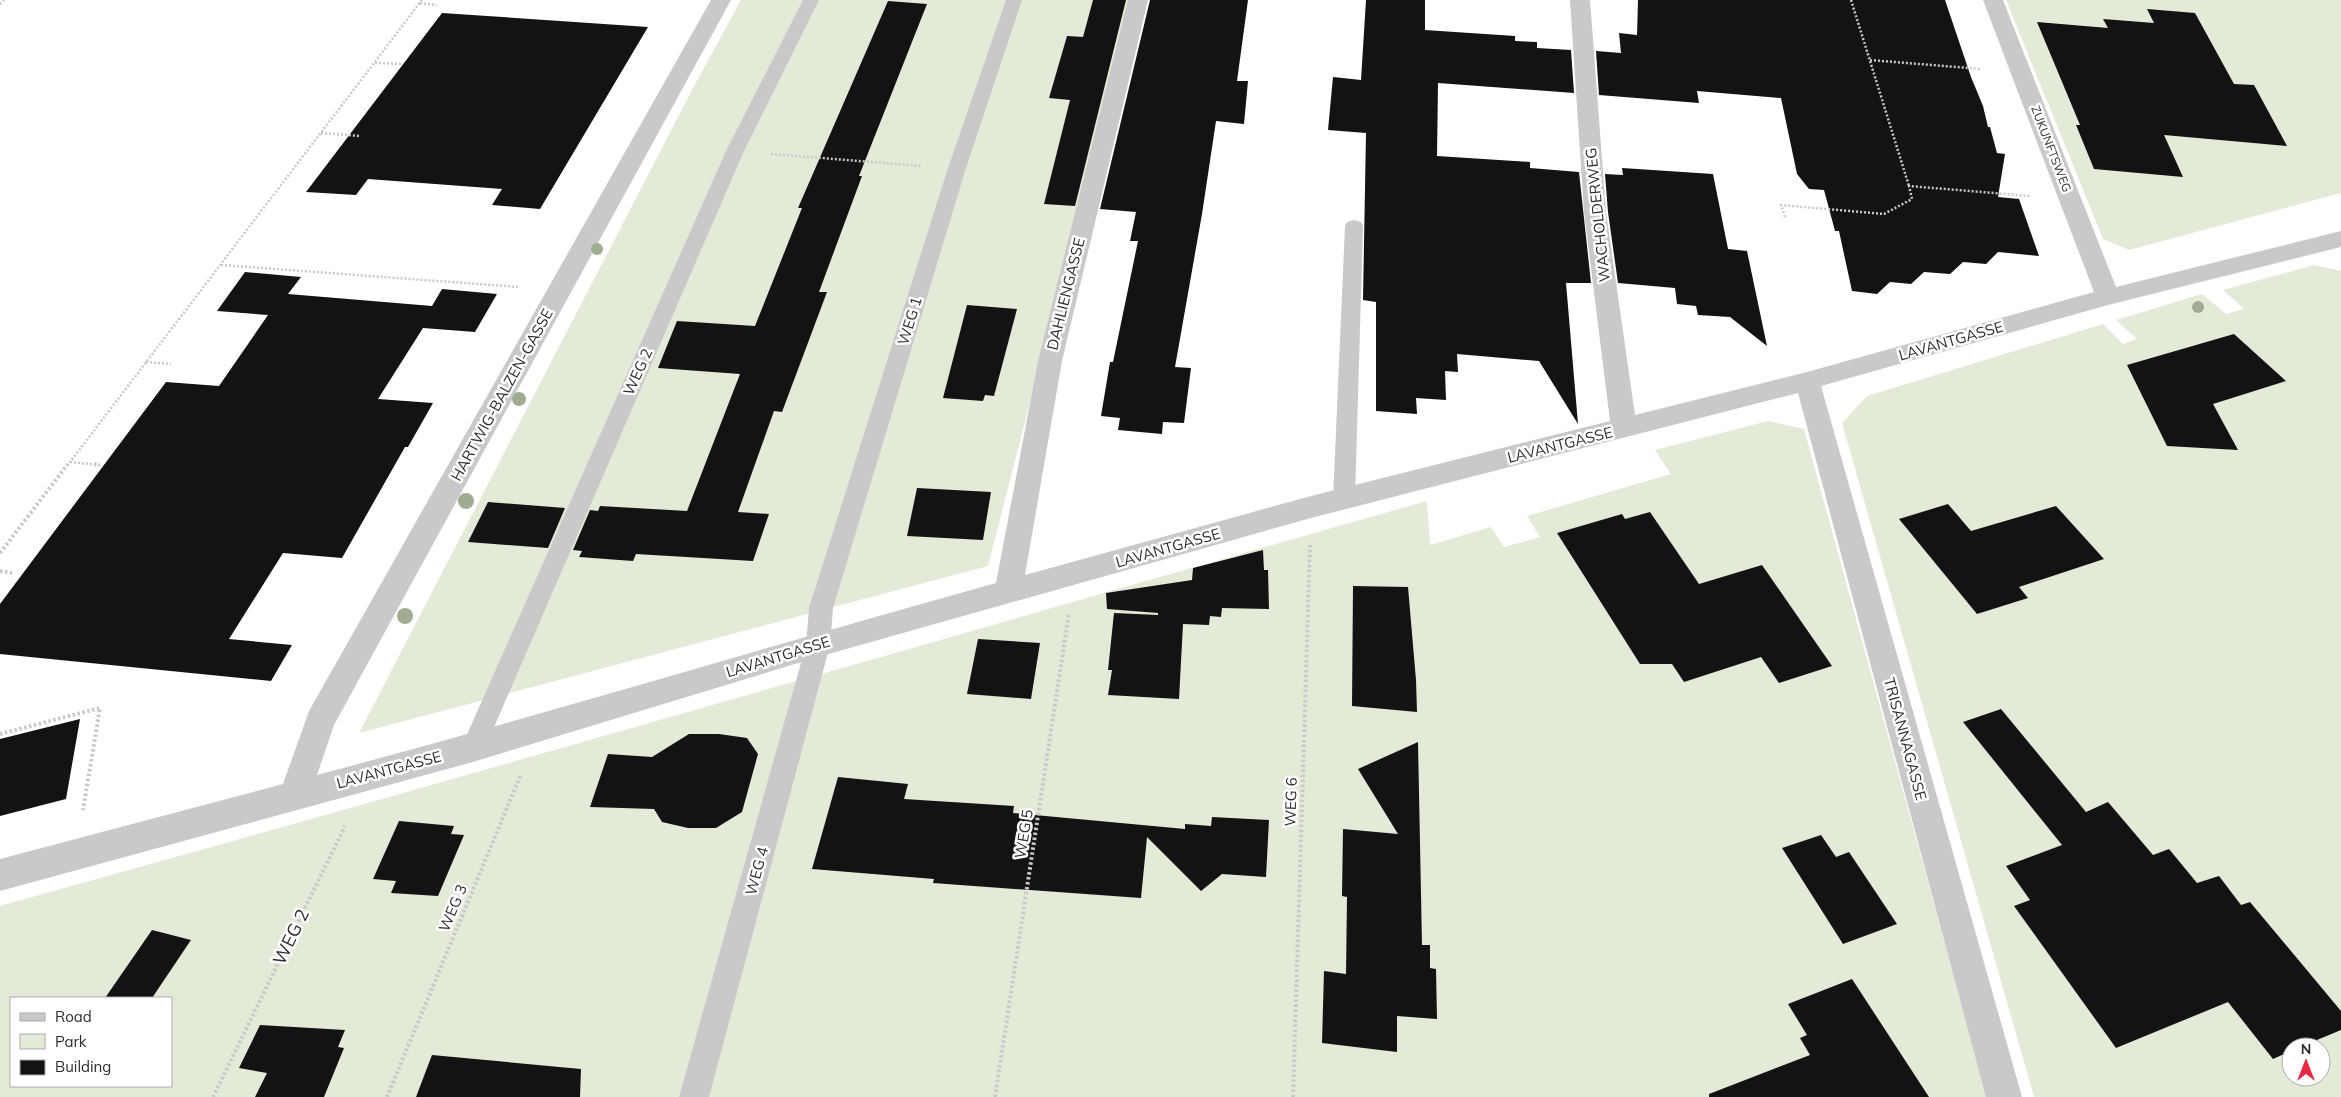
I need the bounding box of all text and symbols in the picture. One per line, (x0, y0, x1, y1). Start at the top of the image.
street label: ZUKUNFTSWEG (2028, 104, 2075, 194)
street label: WACHOLDERWEG (1581, 147, 1614, 283)
street label: DAHLIENGASSE (1042, 236, 1089, 352)
street label: WEG 1 (893, 294, 926, 347)
street label: HARTWIG-BALZEN-GASSE (446, 305, 557, 484)
street label: LAVANTGASSE (1896, 316, 2005, 365)
street label: WEG 2 (619, 345, 656, 398)
street label: LAVANTGASSE (1505, 422, 1615, 467)
street label: LAVANTGASSE (1113, 523, 1222, 572)
street label: LAVANTGASSE (724, 632, 832, 681)
street label: TRISANNAGASSE (1880, 675, 1931, 803)
street label: LAVANTGASSE (334, 746, 444, 793)
street label: WEG 6 (1280, 777, 1301, 827)
street label: WEG 5 (1010, 808, 1037, 860)
street label: WEG 4 (741, 845, 772, 897)
street label: WEG 3 (434, 881, 471, 934)
street label: WEG 2 (267, 905, 314, 968)
legend (10, 997, 172, 1087)
text: Road (55, 1007, 92, 1026)
text: Park (55, 1032, 87, 1051)
north arrow (2281, 1037, 2331, 1087)
text: N (2301, 1040, 2311, 1058)
text: Building (55, 1057, 111, 1076)

